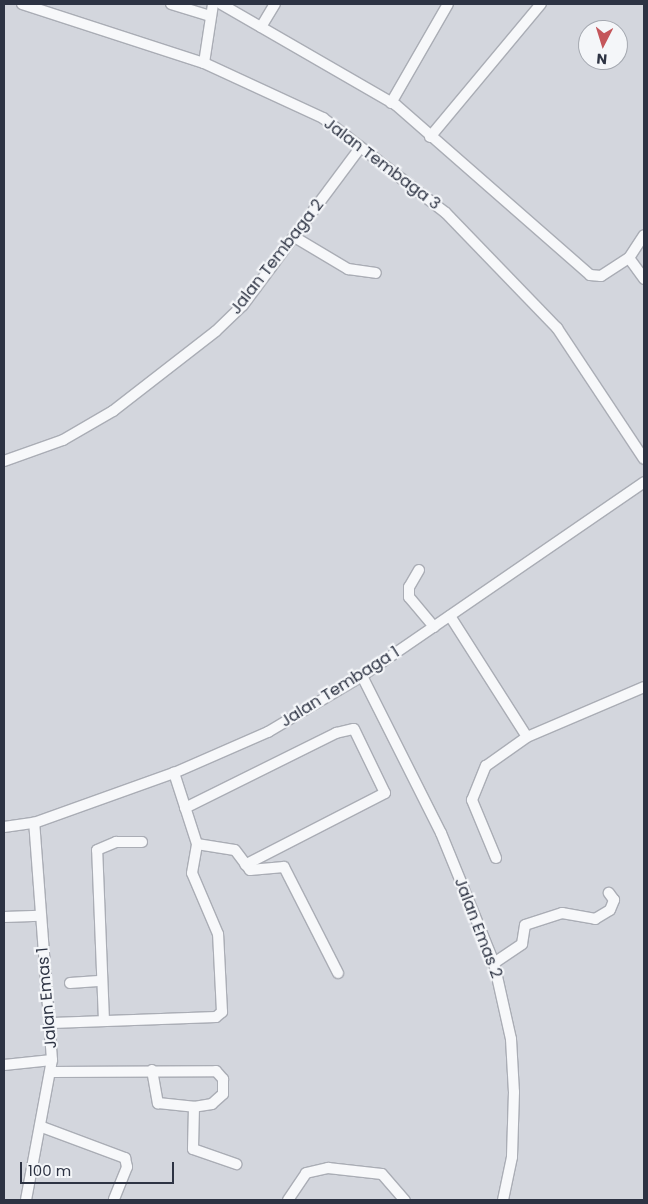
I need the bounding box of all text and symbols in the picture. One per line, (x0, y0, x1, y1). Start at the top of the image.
north arrow (578, 20, 628, 70)
text: N (596, 49, 608, 69)
street label: Jalan Tembaga 3 (320, 114, 444, 214)
street label: Jalan Tembaga 2 (226, 196, 328, 318)
street label: Jalan Tembaga 1 (277, 643, 403, 731)
street label: Jalan Emas 2 (450, 875, 506, 981)
street label: Jalan Emas 1 (33, 946, 61, 1050)
scale bar (22, 1152, 176, 1184)
text: 100 m (28, 1160, 71, 1181)

